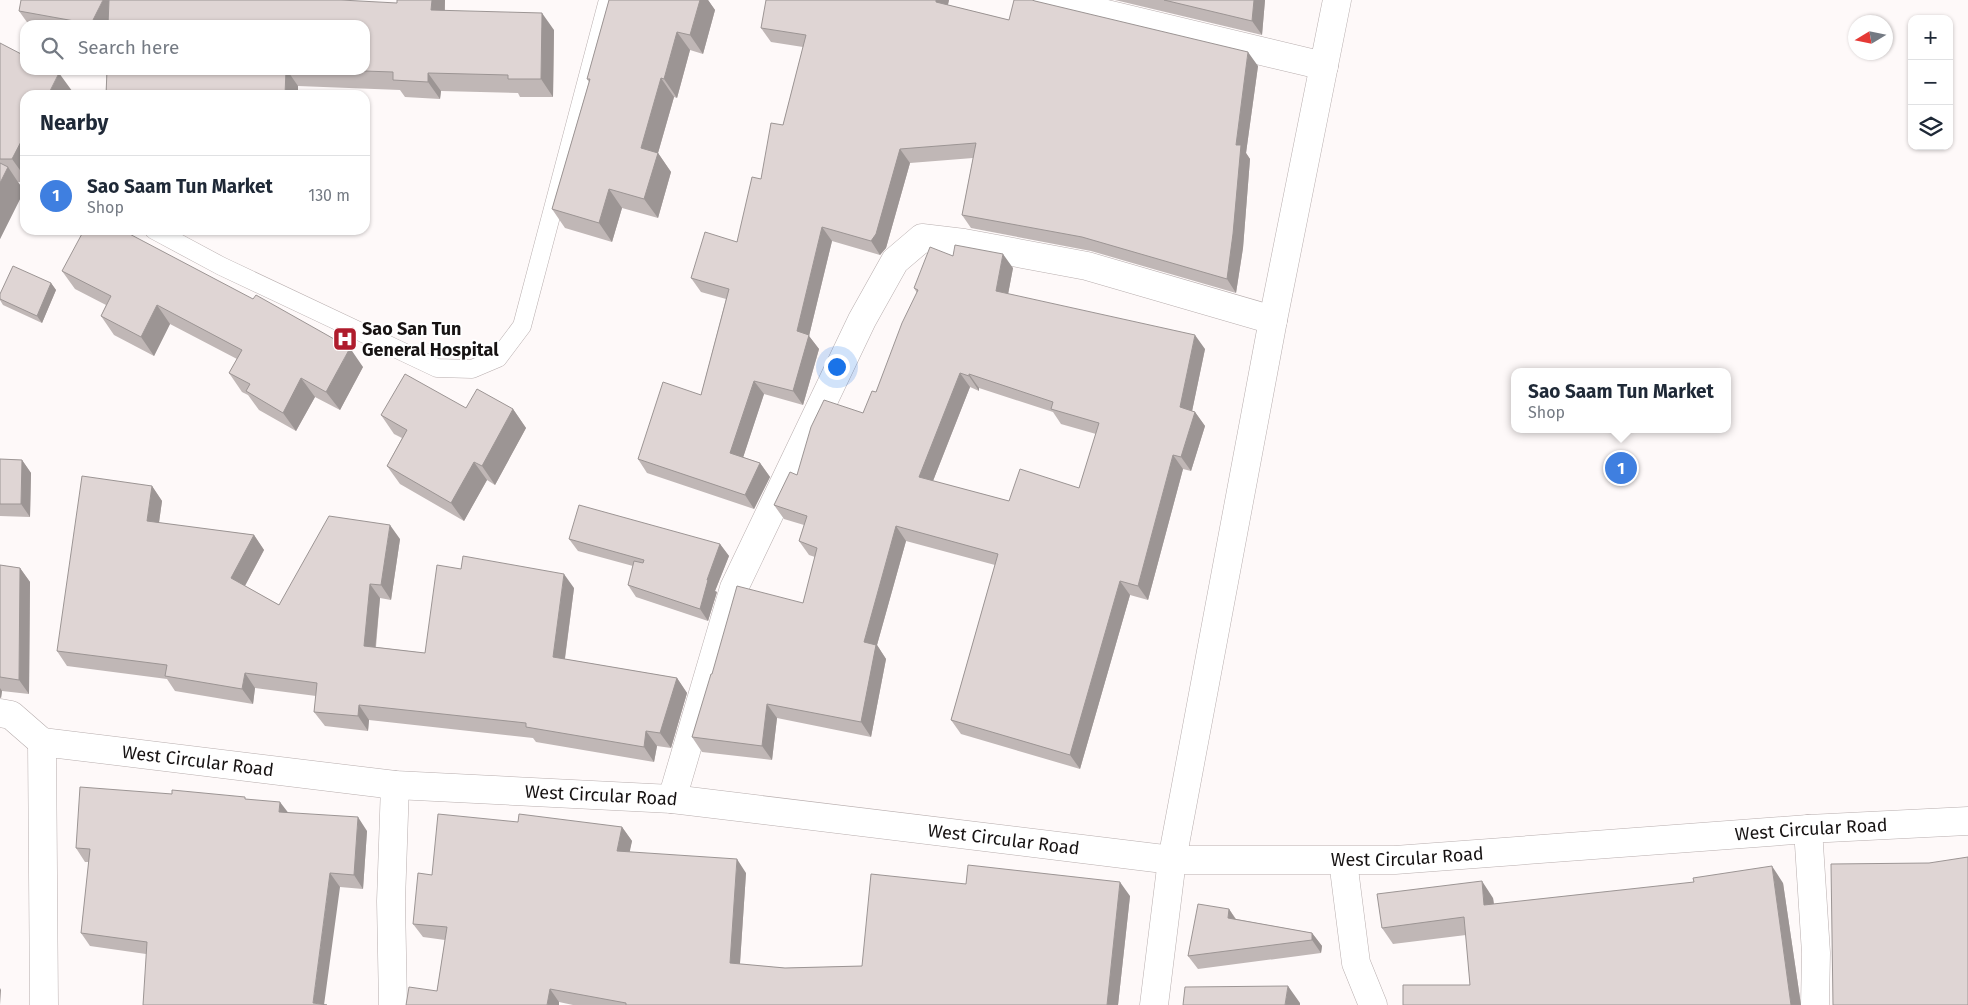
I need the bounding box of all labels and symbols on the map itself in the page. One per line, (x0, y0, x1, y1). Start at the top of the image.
north arrow (1848, 15, 1893, 60)
place label: Sao San Tun General Hospital (362, 318, 499, 361)
hospital icon: Sao San Tun General Hospital (332, 326, 358, 352)
your location (824, 354, 850, 380)
pin: 1 (1605, 449, 1637, 487)
street label: West Circular Road (121, 741, 275, 781)
street label: West Circular Road (524, 781, 679, 811)
street label: West Circular Road (1734, 814, 1888, 845)
street label: West Circular Road (926, 819, 1081, 860)
street label: West Circular Road (1331, 842, 1484, 871)

